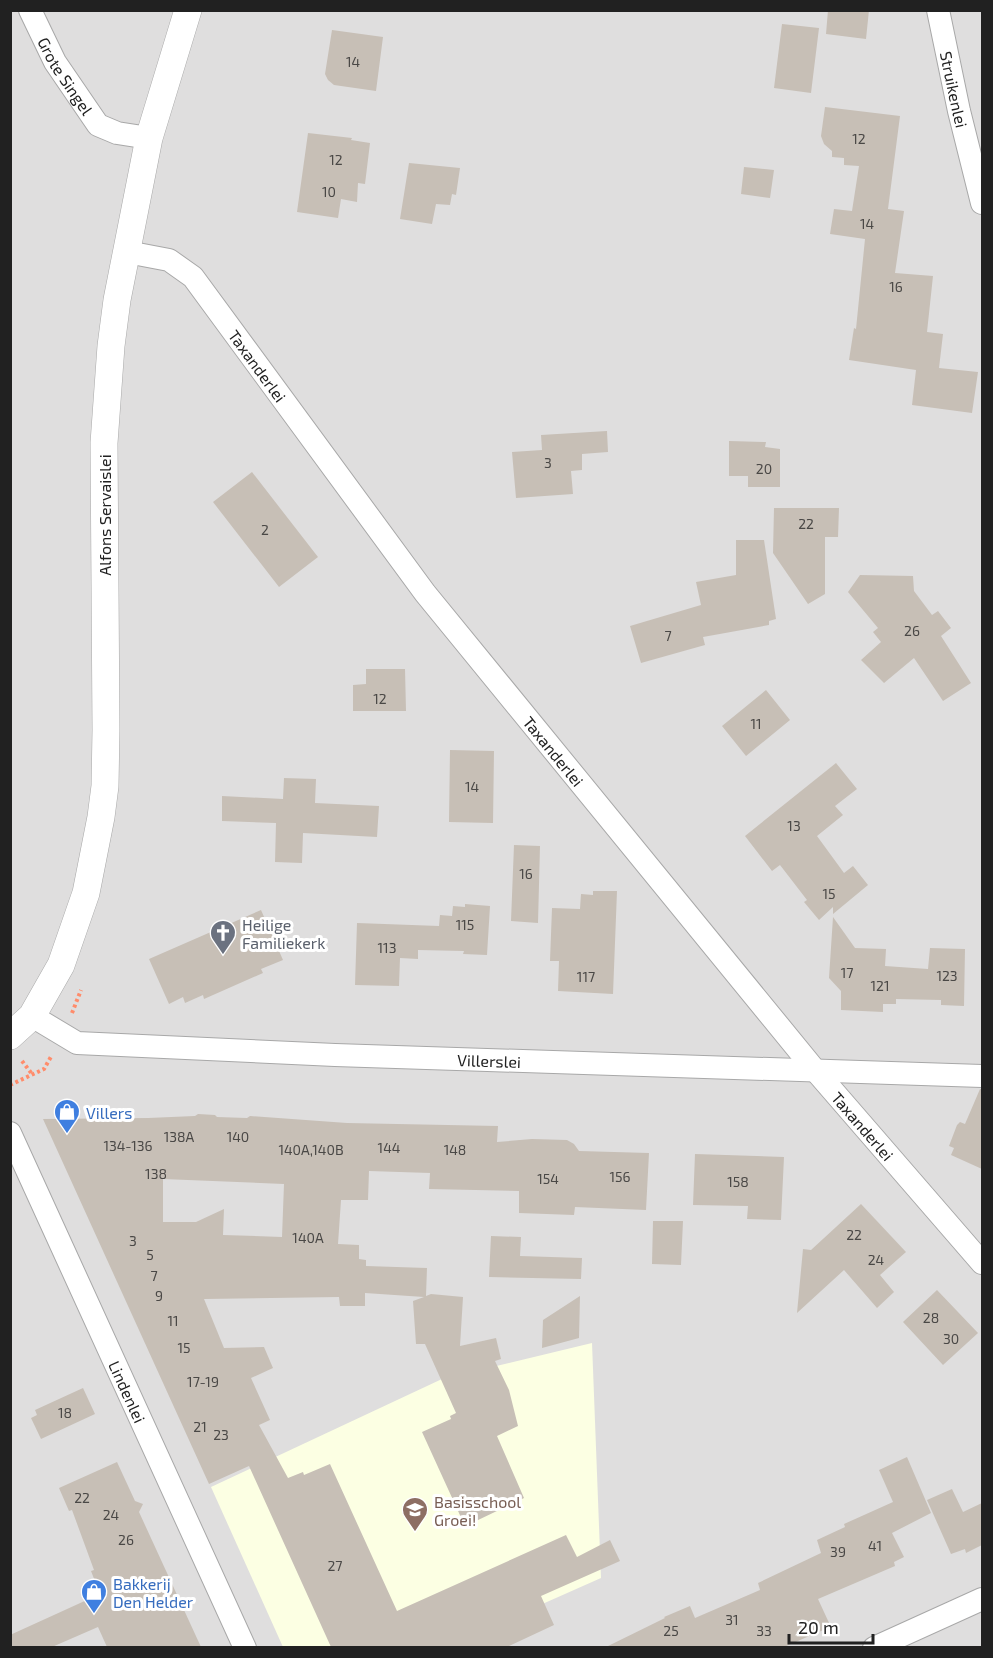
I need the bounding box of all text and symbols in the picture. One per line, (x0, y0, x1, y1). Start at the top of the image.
street label: Grote Singel (35, 34, 98, 118)
street label: Struikenlei (937, 49, 972, 129)
house number: 14 (346, 53, 360, 70)
house number: 12 (852, 130, 866, 147)
house number: 12 (329, 151, 343, 168)
house number: 10 (322, 183, 336, 200)
house number: 14 (860, 215, 874, 232)
house number: 16 (889, 278, 903, 295)
street label: Taxanderlei (225, 326, 291, 405)
street label: Alfons Servaislei (95, 454, 114, 576)
house number: 3 (544, 454, 552, 471)
house number: 20 (756, 460, 772, 477)
house number: 22 (798, 515, 814, 532)
house number: 2 (261, 521, 269, 538)
house number: 26 (904, 622, 920, 639)
house number: 7 (664, 627, 672, 644)
house number: 12 (373, 690, 387, 707)
street label: Taxanderlei (520, 712, 588, 790)
house number: 11 (750, 715, 762, 732)
house number: 14 (465, 778, 479, 795)
house number: 13 (787, 817, 801, 834)
house number: 16 (519, 865, 533, 882)
house number: 15 (822, 885, 836, 902)
place label: Heilige Familiekerk (242, 915, 325, 952)
house number: 115 (456, 916, 474, 933)
church icon: Heilige Familiekerk (208, 918, 238, 956)
house number: 113 (378, 939, 396, 956)
house number: 17 (841, 964, 853, 981)
house number: 123 (936, 967, 958, 984)
house number: 117 (577, 968, 595, 985)
house number: 121 (870, 977, 890, 994)
street label: Villerslei (457, 1049, 521, 1071)
street label: Taxanderlei (828, 1088, 898, 1164)
shop icon: Villers (52, 1097, 82, 1135)
place label: Villers (86, 1103, 132, 1122)
house number: 138A (164, 1128, 195, 1145)
house number: 140 (227, 1128, 249, 1145)
house number: 134-136 (103, 1137, 153, 1154)
house number: 144 (378, 1139, 400, 1156)
house number: 140A,140B (278, 1141, 344, 1158)
house number: 148 (444, 1141, 466, 1158)
house number: 138 (145, 1165, 167, 1182)
house number: 156 (609, 1168, 631, 1185)
house number: 154 (537, 1170, 559, 1187)
house number: 158 (727, 1173, 749, 1190)
house number: 22 (846, 1226, 862, 1243)
house number: 140A (292, 1229, 324, 1246)
house number: 3 (129, 1232, 137, 1249)
house number: 5 (146, 1246, 154, 1263)
house number: 24 (868, 1251, 884, 1268)
house number: 7 (150, 1267, 158, 1284)
house number: 9 (155, 1287, 163, 1304)
house number: 28 (923, 1309, 939, 1326)
house number: 11 (167, 1312, 179, 1329)
house number: 30 (943, 1330, 959, 1347)
house number: 15 (177, 1339, 191, 1356)
street label: Lindenlei (106, 1357, 150, 1425)
house number: 17-19 (187, 1373, 219, 1390)
house number: 18 (58, 1404, 72, 1421)
house number: 21 (193, 1418, 207, 1435)
house number: 23 (213, 1426, 229, 1443)
house number: 22 (74, 1489, 90, 1506)
place label: Basisschool Groei! (434, 1492, 521, 1529)
school or university icon: Basisschool Groei! (400, 1495, 430, 1533)
house number: 24 (103, 1506, 119, 1523)
house number: 26 (118, 1531, 134, 1548)
house number: 41 (868, 1537, 882, 1554)
house number: 39 (830, 1543, 846, 1560)
house number: 27 (327, 1557, 343, 1574)
place label: Bakkerij Den Helder (113, 1574, 194, 1611)
shop icon: Bakkerij Den Helder (79, 1577, 109, 1615)
scale bar (789, 1607, 873, 1645)
house number: 31 (725, 1611, 739, 1628)
text: 20 m (798, 1616, 839, 1638)
house number: 25 (663, 1622, 679, 1639)
house number: 33 (756, 1622, 772, 1639)

